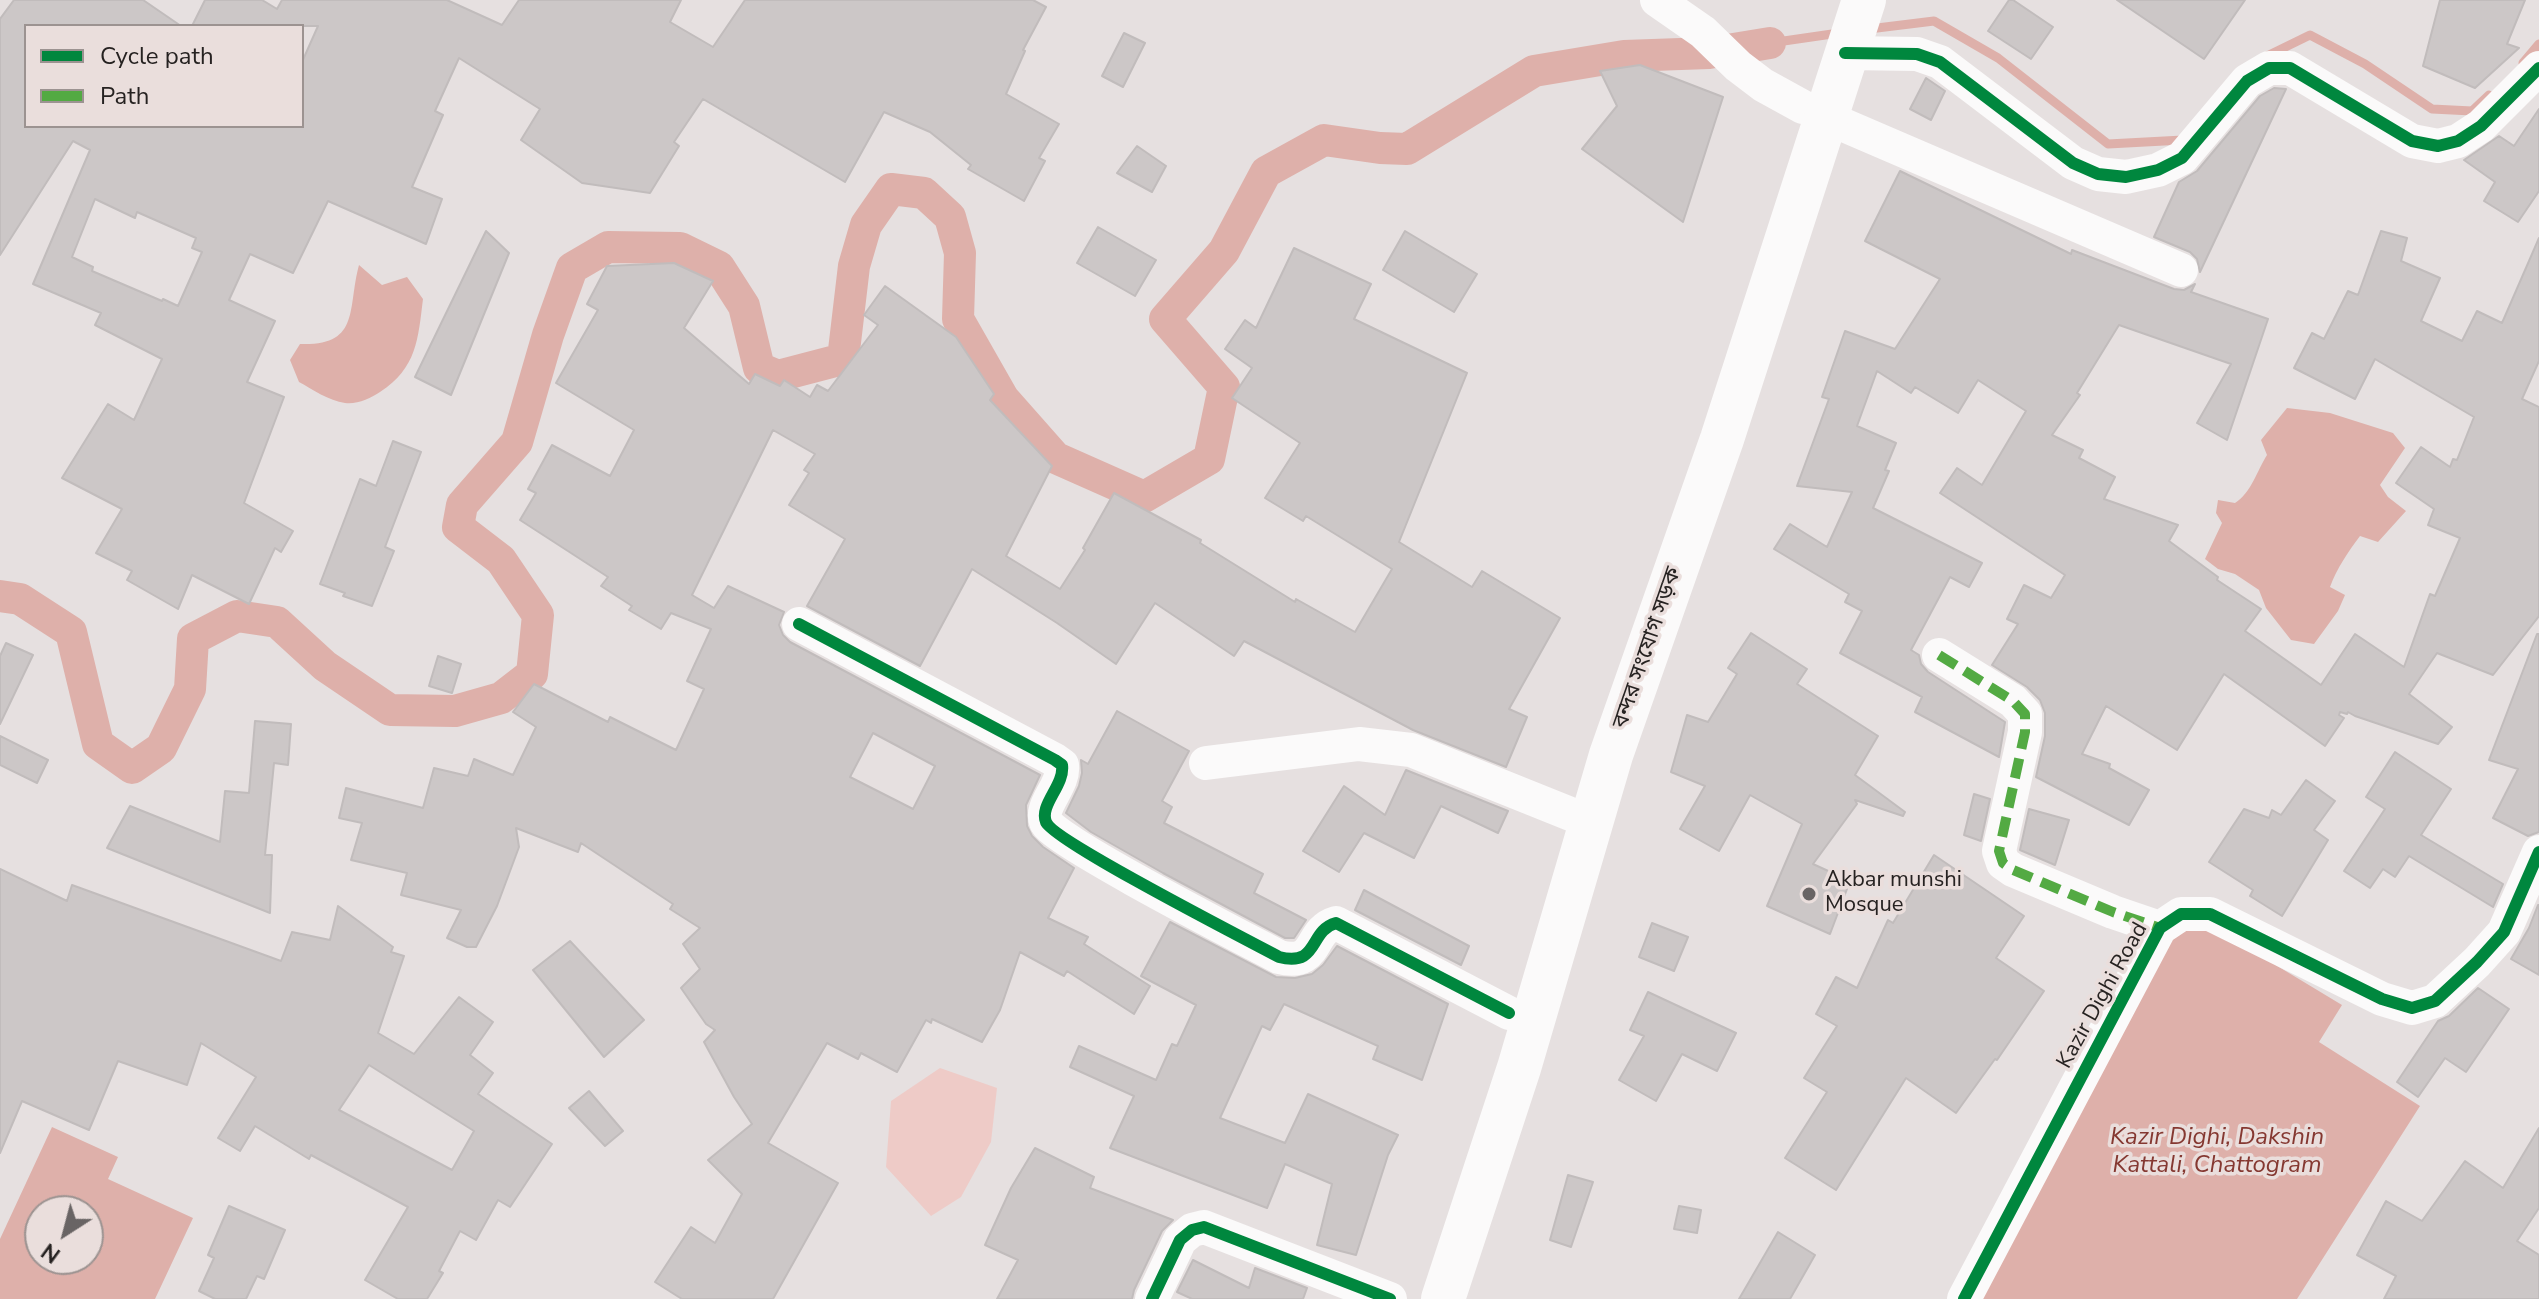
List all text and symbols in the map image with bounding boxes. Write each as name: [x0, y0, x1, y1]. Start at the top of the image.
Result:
legend: [24, 24, 304, 128]
text: Cycle path: [100, 40, 214, 72]
text: Path: [100, 80, 149, 112]
street label: বন্দর সংযোগ সড়ক: [1608, 564, 1688, 732]
place label: Akbar munshi Mosque: [1825, 868, 1962, 920]
marker: Akbar munshi Mosque: [1800, 885, 1818, 903]
street label: Kazir Dighi Road: [2052, 918, 2154, 1074]
water label: Kazir Dighi, Dakshin Kattali, Chattogram: [2110, 1124, 2324, 1180]
north arrow: [24, 1195, 104, 1275]
text: N: [36, 1236, 67, 1270]

